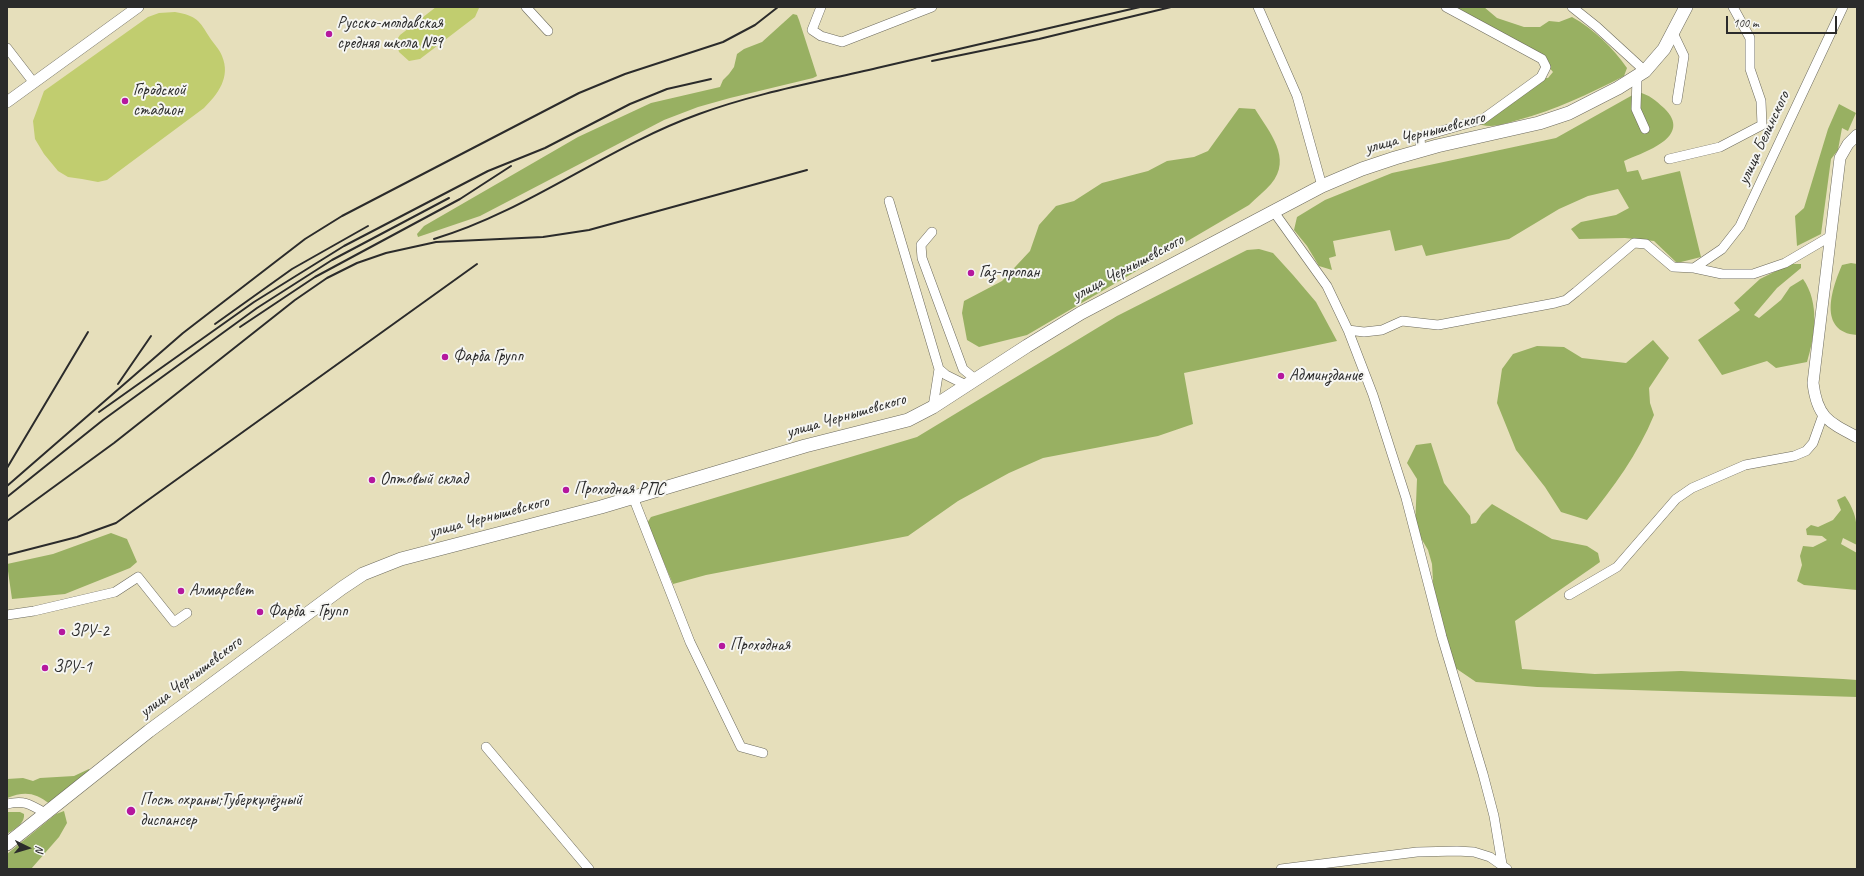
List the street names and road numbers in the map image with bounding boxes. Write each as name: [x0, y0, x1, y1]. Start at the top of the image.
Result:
street label: улица Белинского: [1734, 88, 1794, 188]
street label: улица Чернышевского: [1363, 107, 1487, 159]
street label: улица Чернышевского: [1069, 230, 1187, 306]
street label: улица Чернышевского: [784, 389, 908, 443]
street label: улица Чернышевского: [427, 491, 551, 543]
street label: улица Чернышевского: [136, 632, 246, 722]

